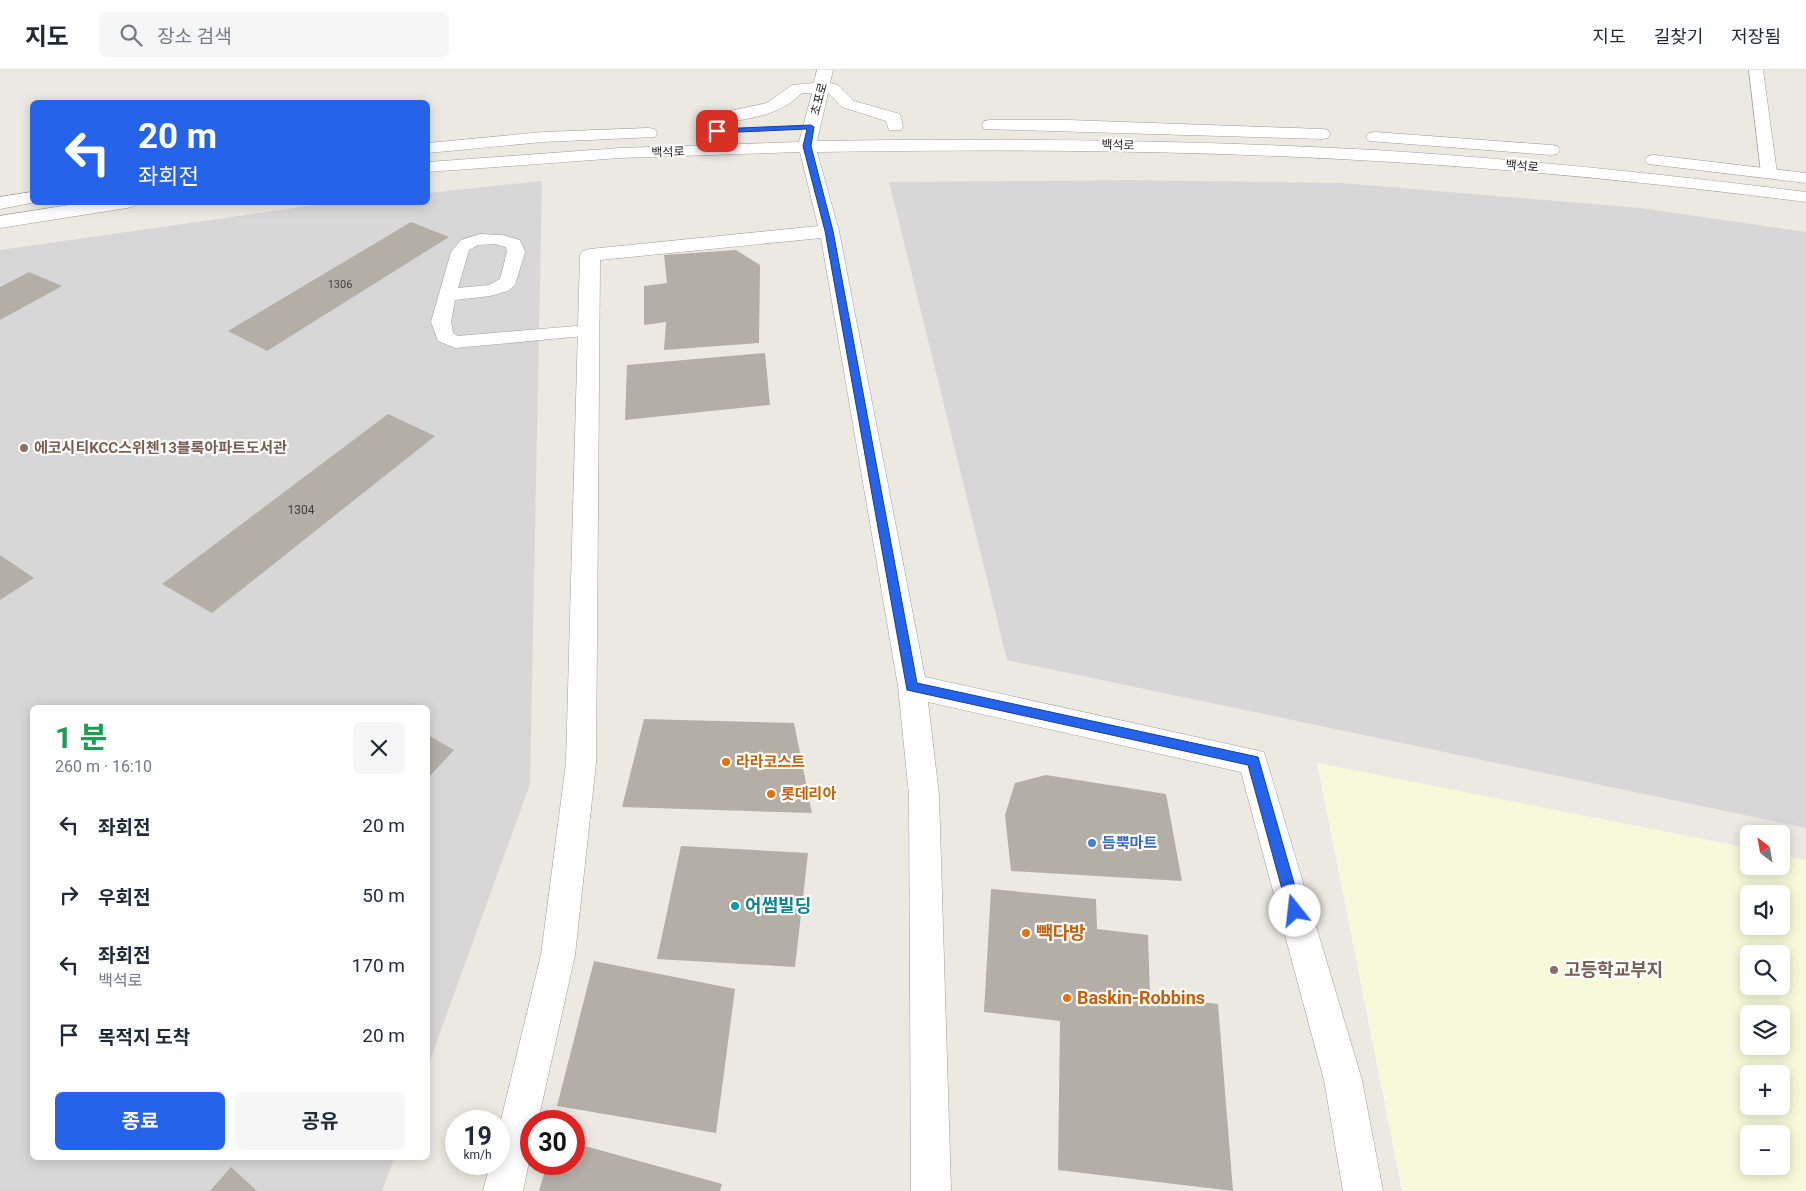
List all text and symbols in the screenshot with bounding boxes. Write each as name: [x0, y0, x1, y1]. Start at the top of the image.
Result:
search box: [99, 12, 449, 57]
icon: search: [117, 21, 145, 49]
text: 지도: [25, 23, 69, 51]
text: 장소 검색: [157, 25, 232, 48]
text: 지도: [1593, 26, 1626, 47]
text: 길찾기: [1654, 26, 1703, 47]
text: 저장됨: [1731, 26, 1781, 47]
street label: 초포로: [808, 81, 830, 117]
pin: [696, 110, 738, 152]
text: 20 m: [138, 116, 217, 157]
icon: arrive: [703, 117, 731, 145]
icon: left: [55, 120, 120, 185]
street label: 백석로: [1101, 137, 1135, 153]
street label: 백석로: [651, 144, 685, 160]
street label: 백석로: [1505, 158, 1539, 174]
text: 좌회전: [138, 164, 199, 189]
house number: 1306: [328, 278, 352, 291]
place label: 에코시티KCC스위첸13블록아파트도서관: [34, 439, 287, 457]
marker: 에코시티KCC스위첸13블록아파트도서관: [18, 442, 30, 454]
house number: 1304: [288, 503, 315, 517]
text: 1 분: [55, 720, 107, 755]
button: close: [353, 722, 405, 774]
place label: 라라코스트: [736, 753, 805, 771]
marker: 라라코스트: [720, 756, 732, 768]
text: 260 m · 16:10: [55, 757, 152, 776]
place label: 롯데리아: [781, 785, 836, 803]
marker: 롯데리아: [765, 788, 777, 800]
icon: left: [55, 811, 83, 839]
text: 20 m: [362, 814, 405, 837]
text: 좌회전: [98, 816, 150, 839]
north arrow: [1740, 825, 1790, 875]
map controls: [1740, 825, 1790, 1175]
place label: 듬뿍마트: [1102, 834, 1157, 852]
marker: 듬뿍마트: [1086, 837, 1098, 849]
icon: right: [55, 881, 83, 909]
text: 50 m: [362, 884, 405, 907]
position arrow: [1268, 884, 1320, 936]
button: sound: [1740, 885, 1790, 935]
text: 우회전: [98, 886, 150, 909]
place label: 어썸빌딩: [745, 895, 811, 916]
marker: 어썸빌딩: [729, 900, 741, 912]
place label: 빽다방: [1036, 922, 1086, 943]
marker: 빽다방: [1020, 927, 1032, 939]
text: 좌회전: [98, 944, 150, 967]
button: search: [1740, 945, 1790, 995]
icon: left: [55, 951, 83, 979]
text: 170 m: [352, 954, 405, 977]
place label: 고등학교부지: [1564, 959, 1663, 980]
marker: 고등학교부지: [1548, 964, 1560, 976]
text: 백석로: [98, 971, 142, 990]
place label: Baskin-Robbins: [1077, 987, 1205, 1008]
marker: Baskin-Robbins: [1061, 992, 1073, 1004]
button: layers: [1740, 1005, 1790, 1055]
icon: arrive: [55, 1021, 83, 1049]
text: 20 m: [362, 1024, 405, 1047]
text: 목적지 도착: [98, 1026, 190, 1049]
button: +: [1740, 1065, 1790, 1115]
button: 종료: [55, 1092, 225, 1150]
button: 공유: [235, 1092, 405, 1150]
speed limit sign: 30: [520, 1110, 585, 1175]
text: 19: [463, 1122, 492, 1151]
button: −: [1740, 1125, 1790, 1175]
text: km/h: [463, 1148, 492, 1162]

